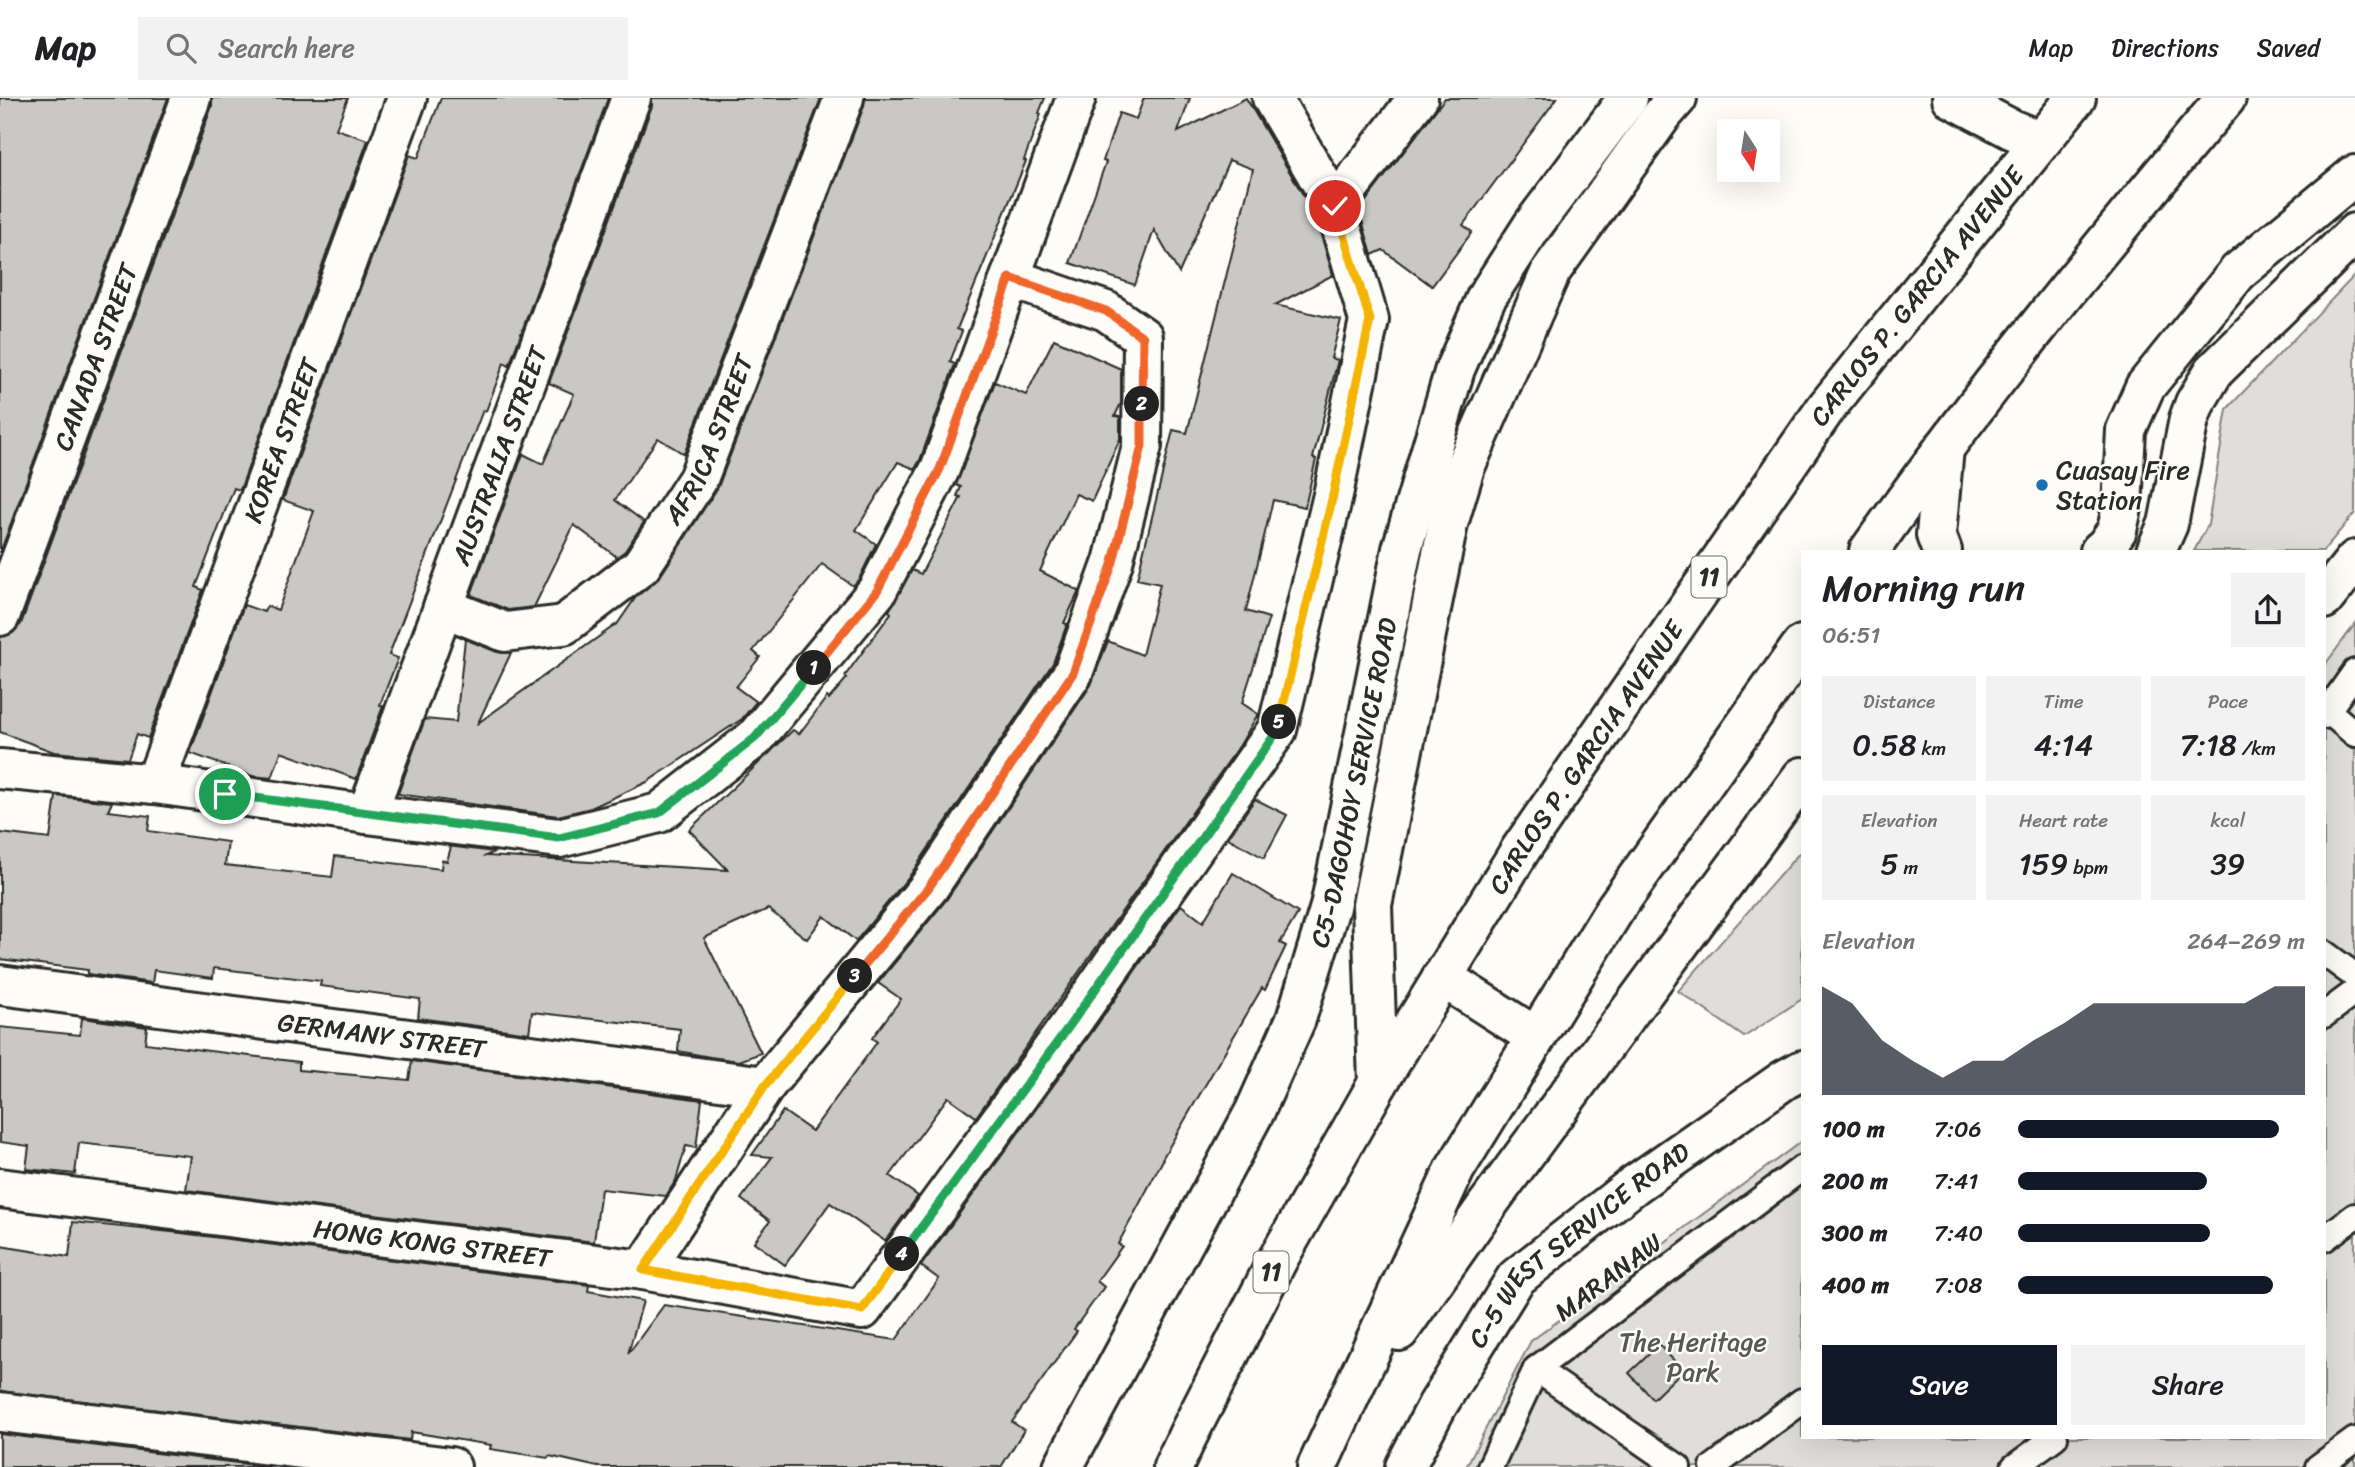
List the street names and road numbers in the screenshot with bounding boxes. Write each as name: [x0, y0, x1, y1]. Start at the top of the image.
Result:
street label: CARLOS P. GARCIA AVENUE: [1797, 154, 2037, 436]
street label: CANADA STREET: [40, 255, 152, 457]
street label: AUSTRALIA STREET: [437, 338, 561, 573]
street label: AFRICA STREET: [650, 346, 767, 535]
street label: KOREA STREET: [230, 350, 333, 529]
road number: 11: [1692, 556, 1726, 598]
street label: CARLOS P. GARCIA AVENUE: [1476, 609, 1697, 903]
street label: C5-DAGOHOY SERVICE ROAD: [1296, 613, 1411, 953]
street label: GERMANY STREET: [275, 999, 491, 1072]
street label: C-5 WEST SERVICE ROAD: [1455, 1129, 1700, 1357]
street label: HONG KONG STREET: [311, 1205, 556, 1281]
street label: MARANAW: [1544, 1220, 1673, 1333]
road number: 11: [1254, 1252, 1288, 1292]

